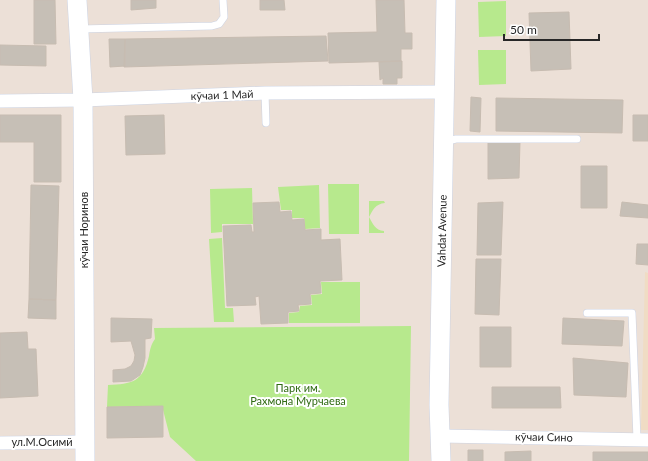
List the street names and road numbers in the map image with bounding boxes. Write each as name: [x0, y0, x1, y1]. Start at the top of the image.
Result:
street label: кӯчаи 1 Май: [190, 87, 254, 102]
street label: кӯчаи Норинов: [77, 192, 90, 268]
street label: Vahdat Avenue: [434, 194, 449, 267]
street label: кӯчаи Сино: [515, 429, 573, 444]
street label: ул.М.Осимй: [11, 435, 73, 448]

